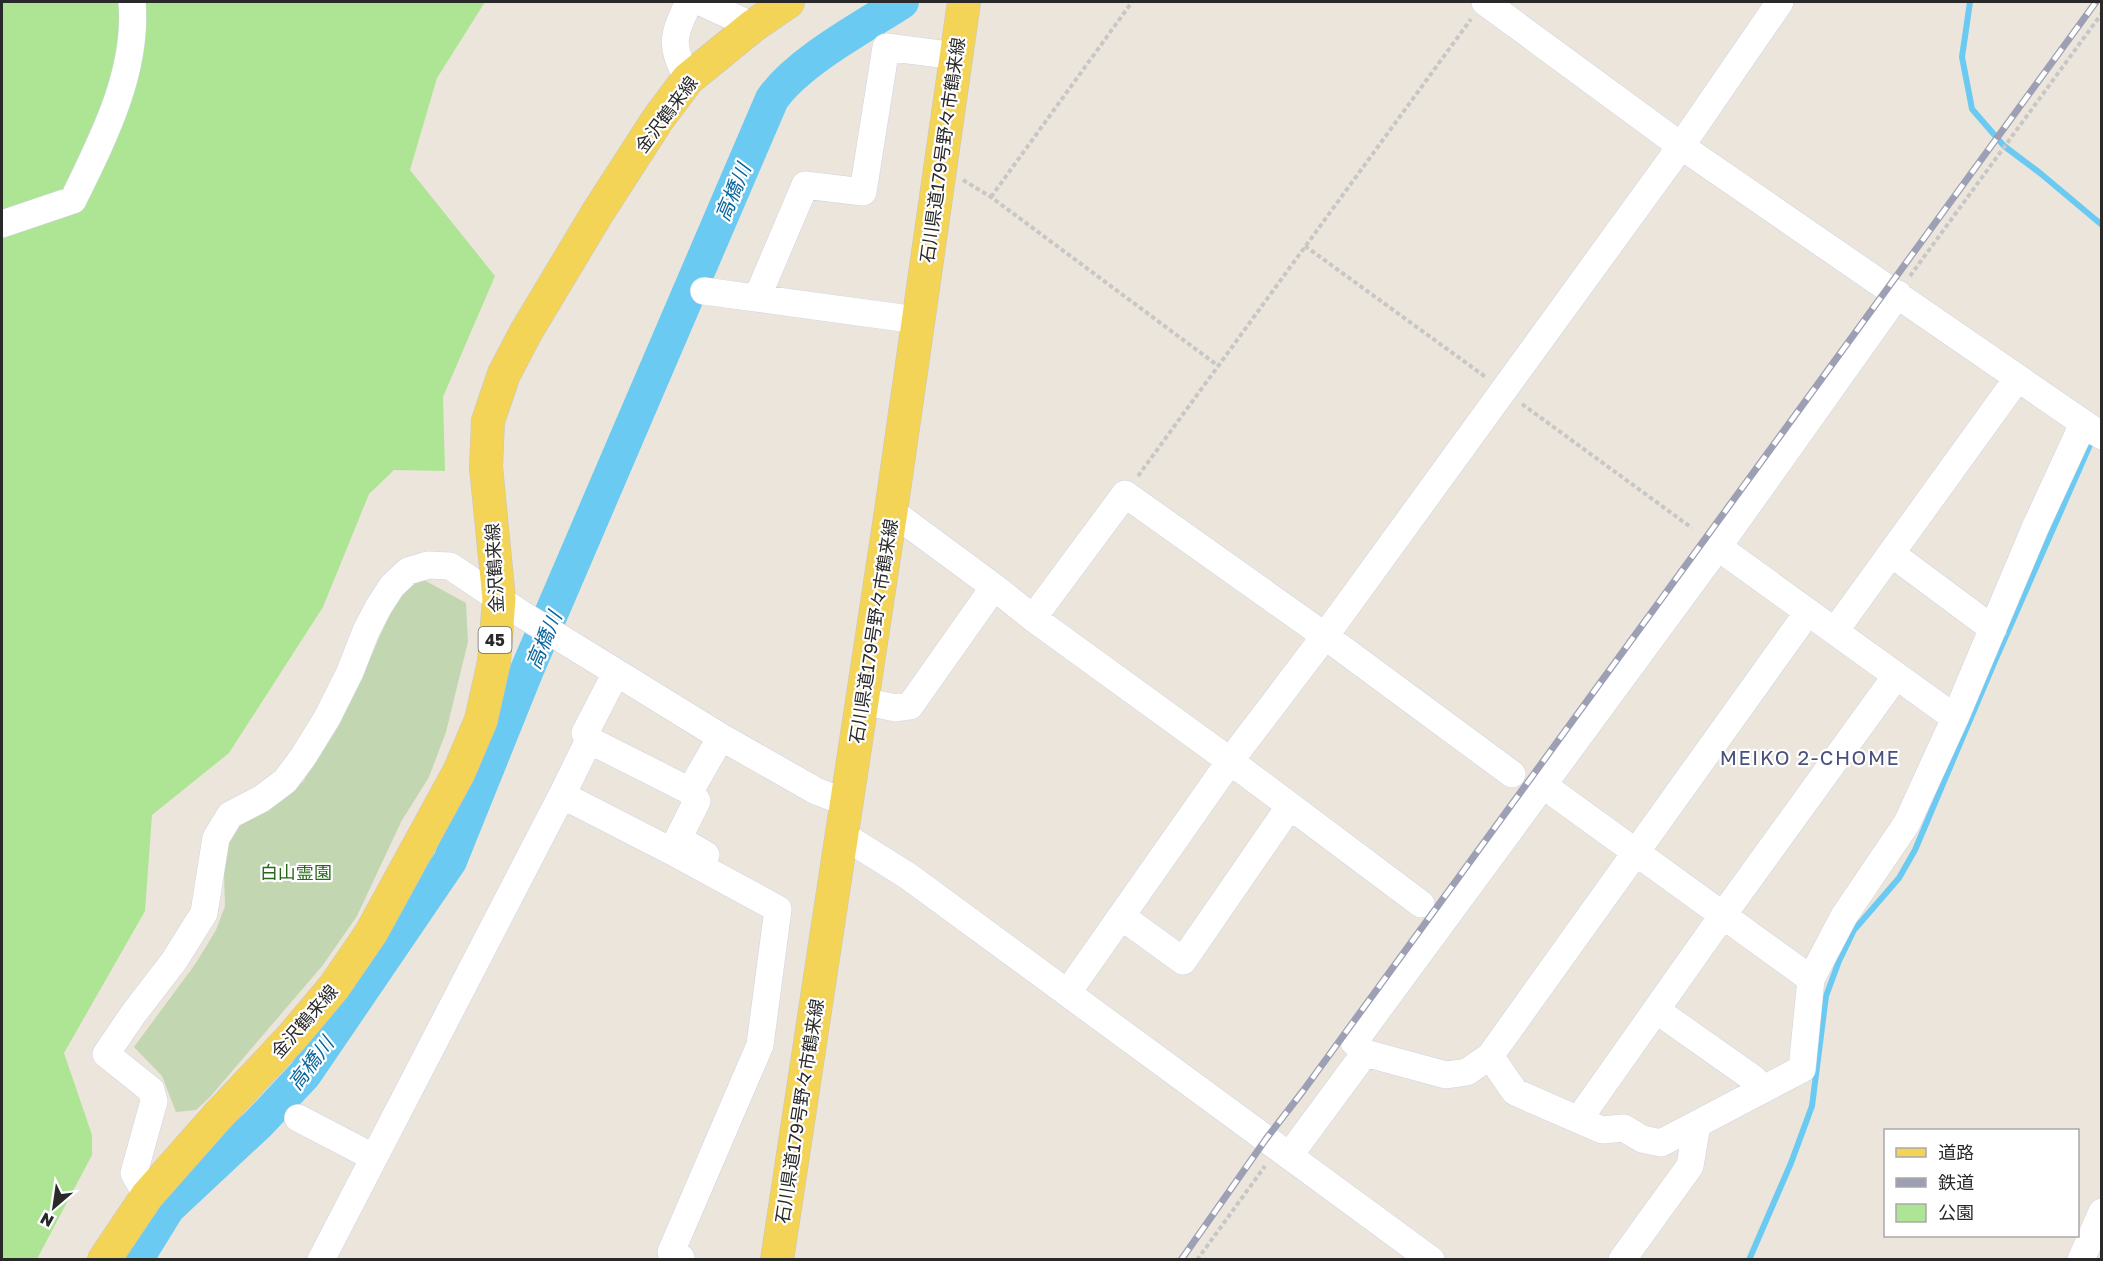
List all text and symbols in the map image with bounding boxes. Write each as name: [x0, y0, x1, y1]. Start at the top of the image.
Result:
street label: 石川県道179号野々市鶴来線: [915, 36, 969, 264]
street label: 金沢鶴来線: [630, 71, 702, 157]
water label: 高橋川: [709, 158, 756, 224]
street label: 石川県道179号野々市鶴来線: [844, 517, 902, 745]
street label: 金沢鶴来線: [481, 522, 507, 614]
water label: 高橋川: [520, 606, 567, 672]
road number: 45: [478, 627, 512, 653]
district label: MEIKO 2-CHOME: [1720, 745, 1900, 769]
park label: 白山霊園: [260, 861, 332, 883]
street label: 金沢鶴来線: [266, 980, 342, 1062]
street label: 石川県道179号野々市鶴来線: [770, 997, 828, 1225]
water label: 高橋川: [282, 1030, 339, 1094]
legend: [1884, 1129, 2079, 1237]
text: 道路: [1938, 1141, 1974, 1163]
text: 鉄道: [1938, 1171, 1974, 1193]
north arrow: [24, 1177, 84, 1237]
text: 公園: [1938, 1201, 1974, 1223]
text: N: [37, 1208, 57, 1232]

